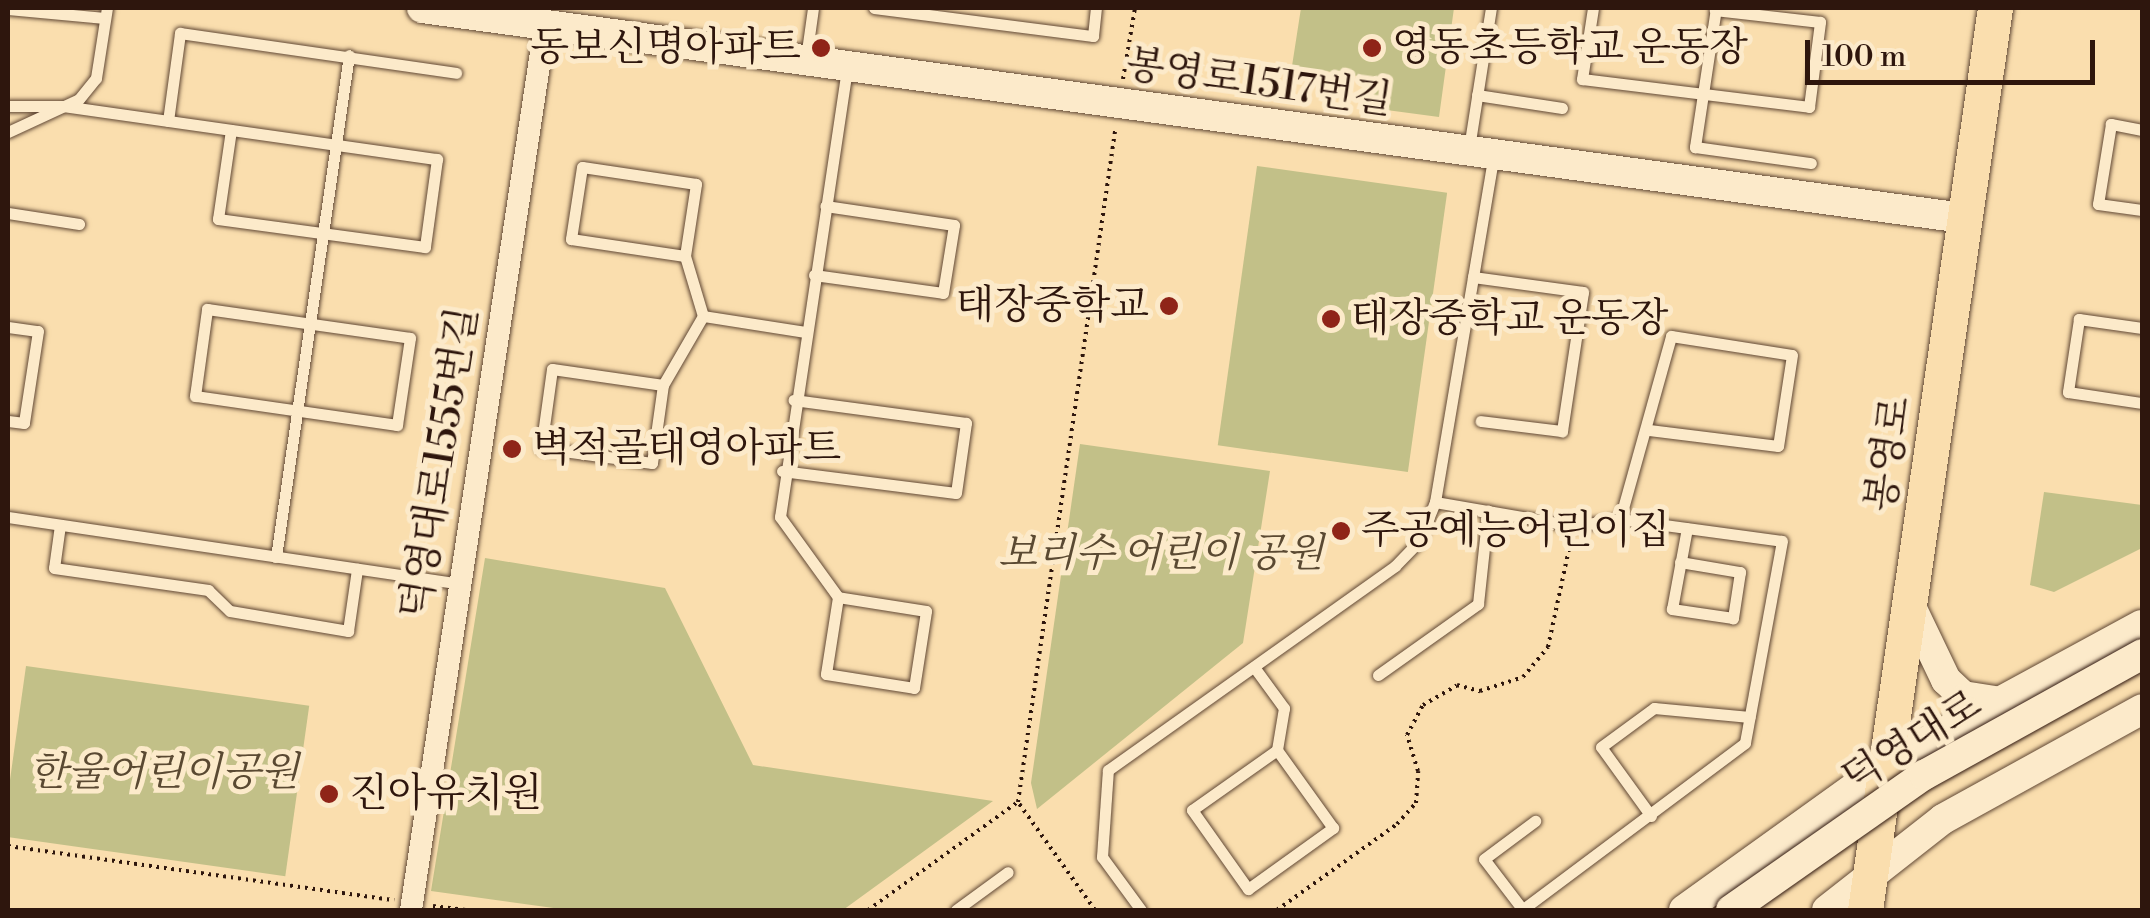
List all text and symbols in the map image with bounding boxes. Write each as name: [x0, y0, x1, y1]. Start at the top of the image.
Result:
scale bar: [1810, 20, 2100, 82]
place label: 동보신명아파트: [531, 24, 801, 72]
place label: 영동초등학교 운동장: [1392, 24, 1748, 72]
marker: 동보신명아파트: [810, 37, 832, 59]
marker: 영동초등학교 운동장: [1361, 37, 1383, 59]
text: 100 m: [1822, 38, 1906, 76]
street label: 봉영로1517번길: [1123, 41, 1395, 125]
place label: 태장중학교: [956, 282, 1149, 330]
marker: 태장중학교: [1158, 295, 1180, 317]
place label: 태장중학교 운동장: [1351, 295, 1668, 343]
street label: 덕영대로1555번길: [392, 304, 488, 622]
marker: 태장중학교 운동장: [1320, 308, 1342, 330]
street label: 봉영로: [1857, 393, 1921, 515]
place label: 벽적골태영아파트: [532, 425, 841, 473]
marker: 벽적골태영아파트: [501, 438, 523, 460]
place label: 주공예능어린이집: [1361, 507, 1670, 555]
marker: 주공예능어린이집: [1330, 520, 1352, 542]
park label: 보리수 어린이 공원: [998, 530, 1324, 578]
street label: 덕영대로: [1834, 681, 1990, 803]
park label: 한울어린이공원: [29, 749, 299, 797]
place label: 진아유치원: [349, 770, 542, 818]
marker: 진아유치원: [318, 783, 340, 805]

